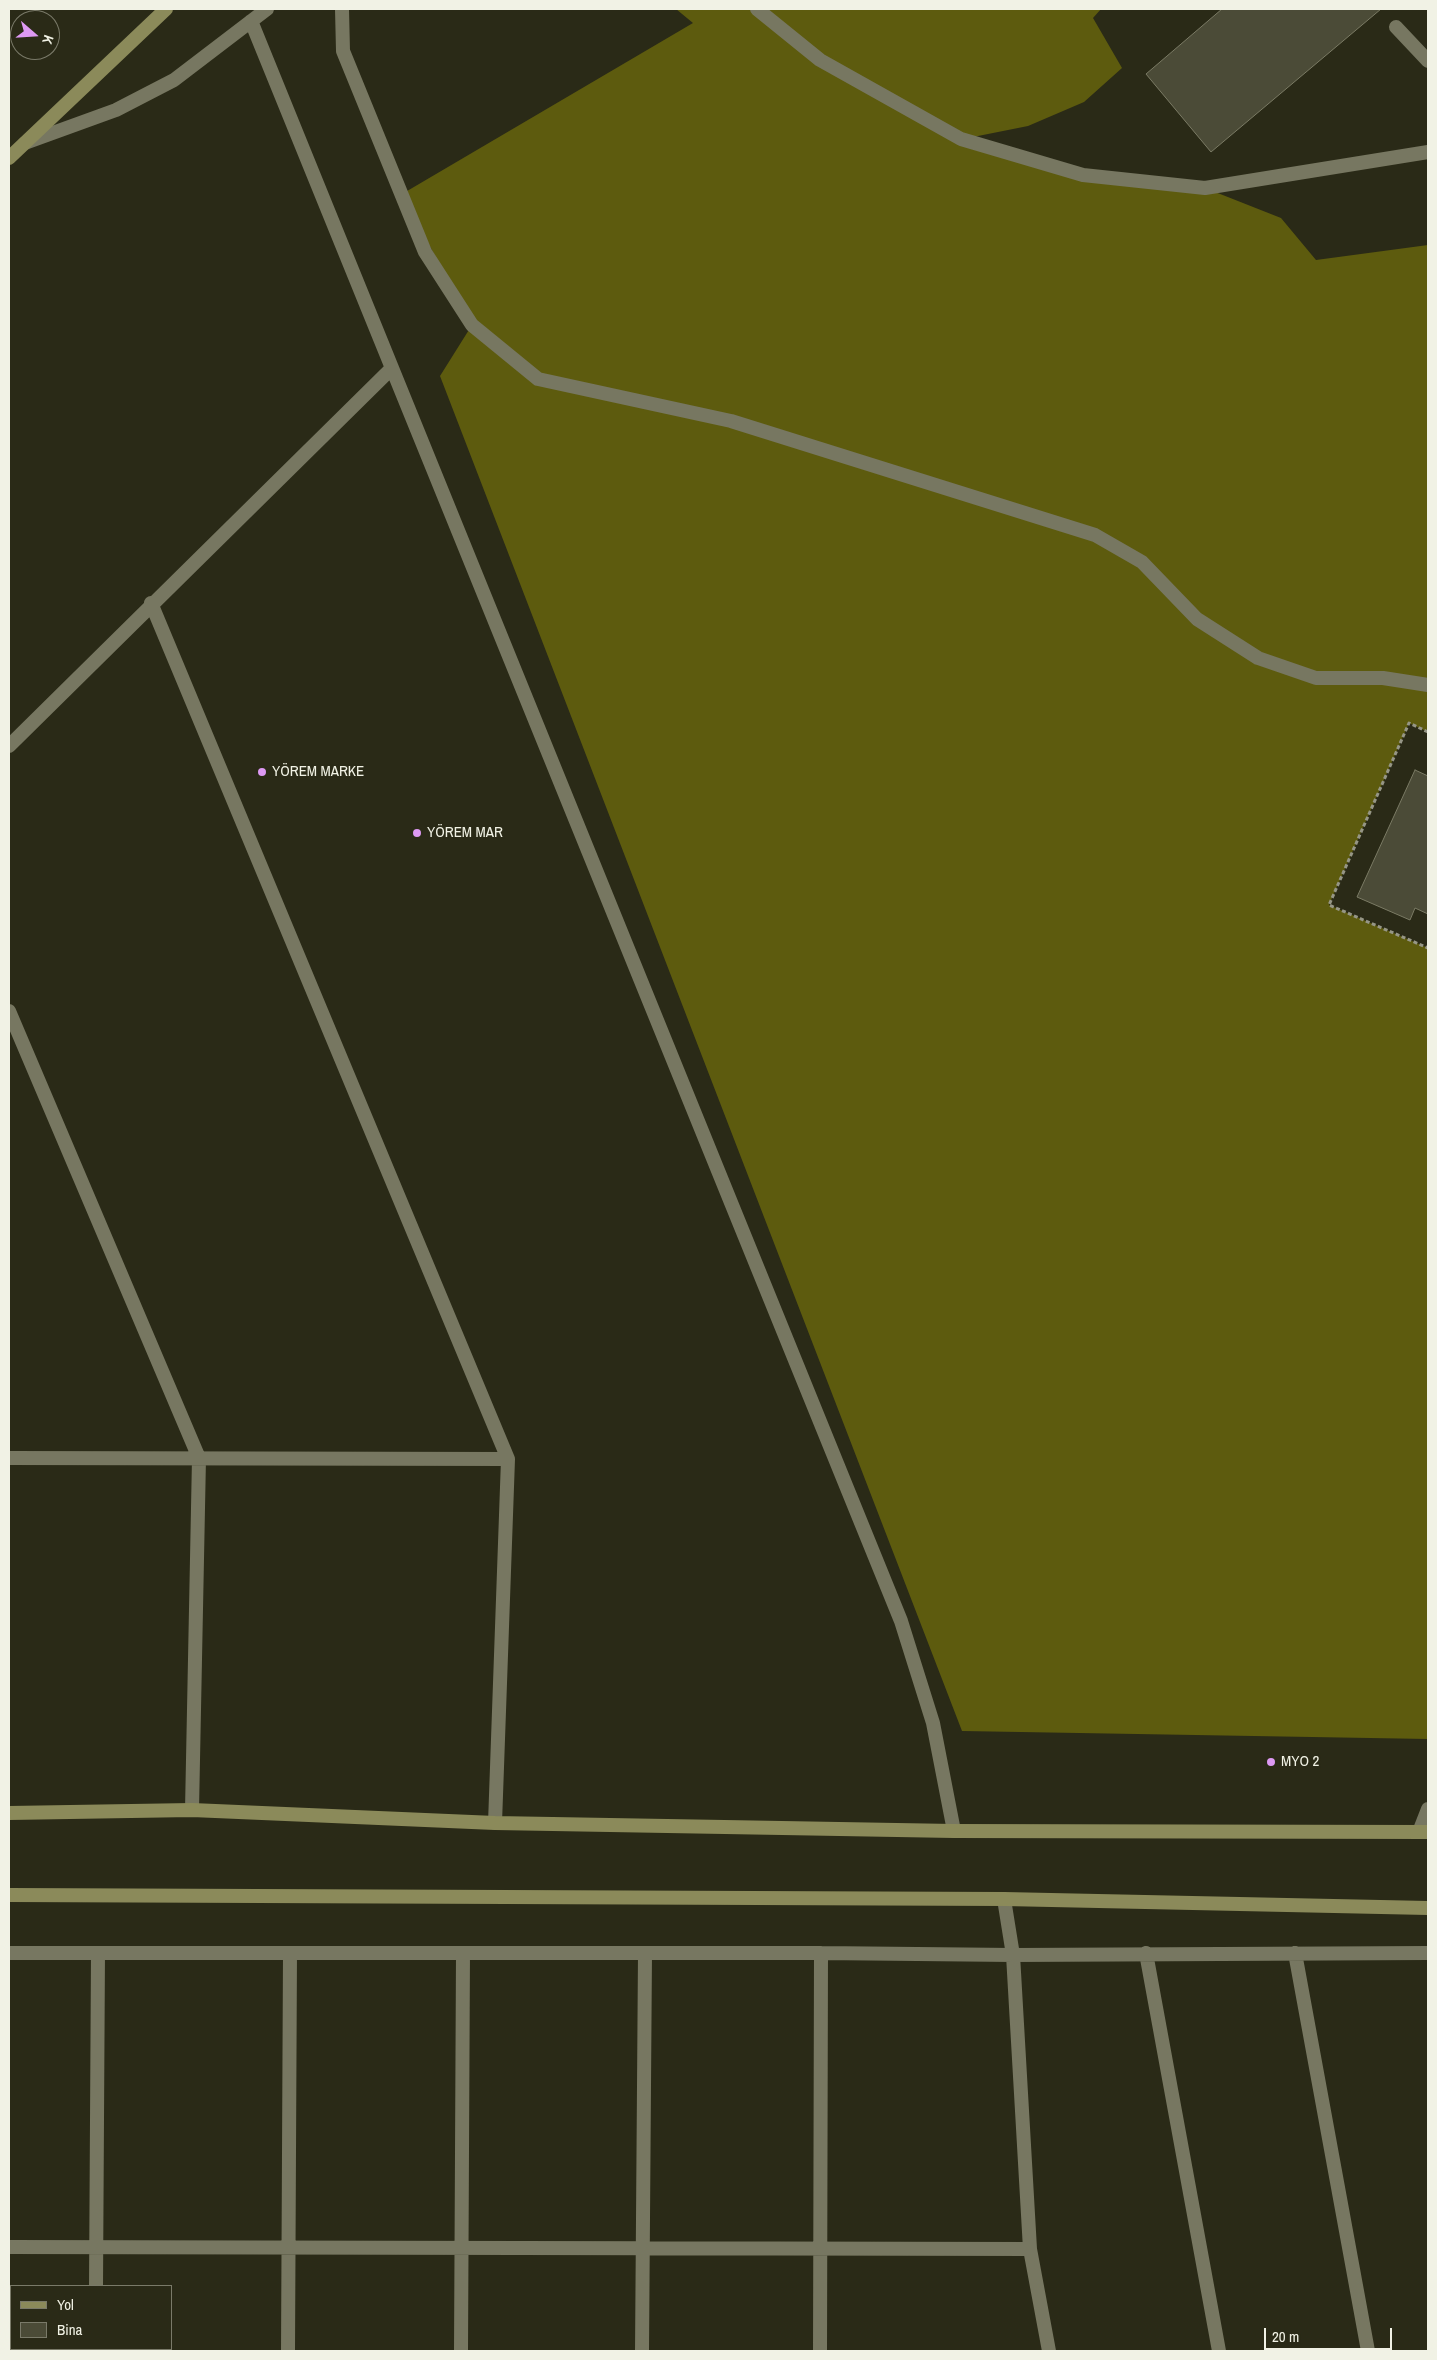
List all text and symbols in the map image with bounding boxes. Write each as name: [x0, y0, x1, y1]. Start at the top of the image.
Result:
north arrow: [10, 10, 60, 60]
text: K: [38, 33, 58, 46]
place label: YÖREM MARKE: [272, 763, 364, 781]
marker: YÖREM MARKE: [256, 766, 268, 778]
place label: YÖREM MAR: [427, 824, 503, 842]
marker: YÖREM MAR: [411, 827, 423, 839]
place label: MYO 2: [1281, 1753, 1319, 1771]
marker: MYO 2: [1265, 1756, 1277, 1768]
legend: [10, 2285, 172, 2350]
text: Yol: [57, 2294, 74, 2315]
scale bar: [1267, 2318, 1394, 2350]
text: Bina: [57, 2319, 82, 2340]
text: 20 m: [1272, 2326, 1299, 2347]

